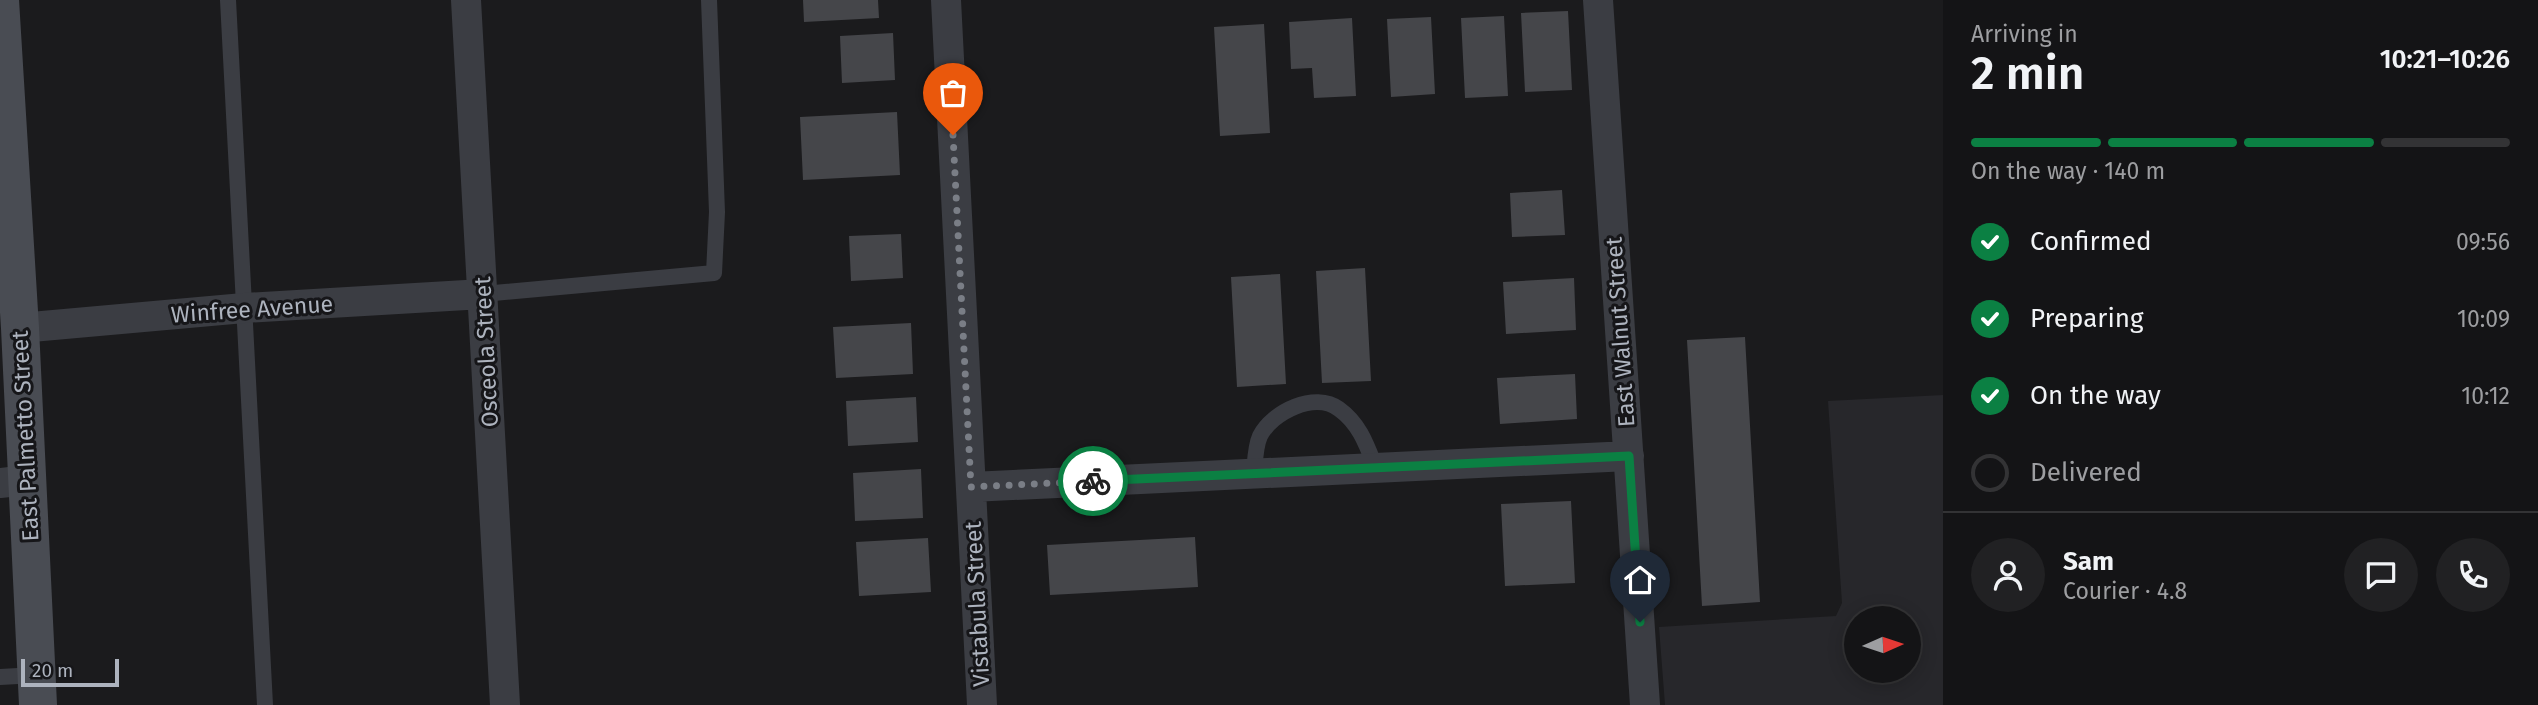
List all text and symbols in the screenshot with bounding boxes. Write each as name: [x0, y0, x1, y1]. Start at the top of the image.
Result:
text: Arriving in: [1971, 20, 2078, 48]
text: 10:21–10:26: [2380, 44, 2510, 75]
text: 2 min: [1971, 46, 2084, 101]
pin: [923, 63, 983, 135]
icon: bag: [934, 74, 972, 112]
text: On the way · 140 m: [1971, 157, 2165, 185]
icon: check: [1971, 223, 2009, 261]
text: Confirmed: [2030, 226, 2151, 257]
text: 09:56: [2456, 228, 2510, 256]
street label: East Walnut Street: [1599, 235, 1641, 428]
street label: Osceola Street: [468, 275, 504, 428]
street label: Winfree Avenue: [170, 289, 334, 329]
icon: check: [1971, 300, 2009, 338]
text: Preparing: [2030, 303, 2143, 334]
text: 10:09: [2457, 305, 2510, 333]
street label: East Palmetto Street: [5, 329, 45, 542]
icon: check: [1971, 377, 2009, 415]
text: On the way: [2030, 380, 2161, 411]
text: 10:12: [2461, 382, 2510, 410]
courier: [1058, 446, 1128, 516]
text: Delivered: [2030, 457, 2142, 488]
icon: bike: [1074, 462, 1112, 500]
street label: Vistabula Street: [959, 520, 995, 687]
button: person: [1971, 538, 2045, 612]
button: chat: [2344, 538, 2418, 612]
button: phone: [2436, 538, 2510, 612]
text: Sam: [2063, 546, 2114, 577]
pin: [1610, 550, 1670, 622]
icon: home: [1621, 561, 1659, 599]
text: Courier · 4.8: [2063, 577, 2187, 605]
north arrow: [1844, 606, 1922, 682]
map controls: [1844, 606, 1921, 683]
scale bar: [21, 656, 119, 688]
text: 20 m: [32, 659, 73, 682]

